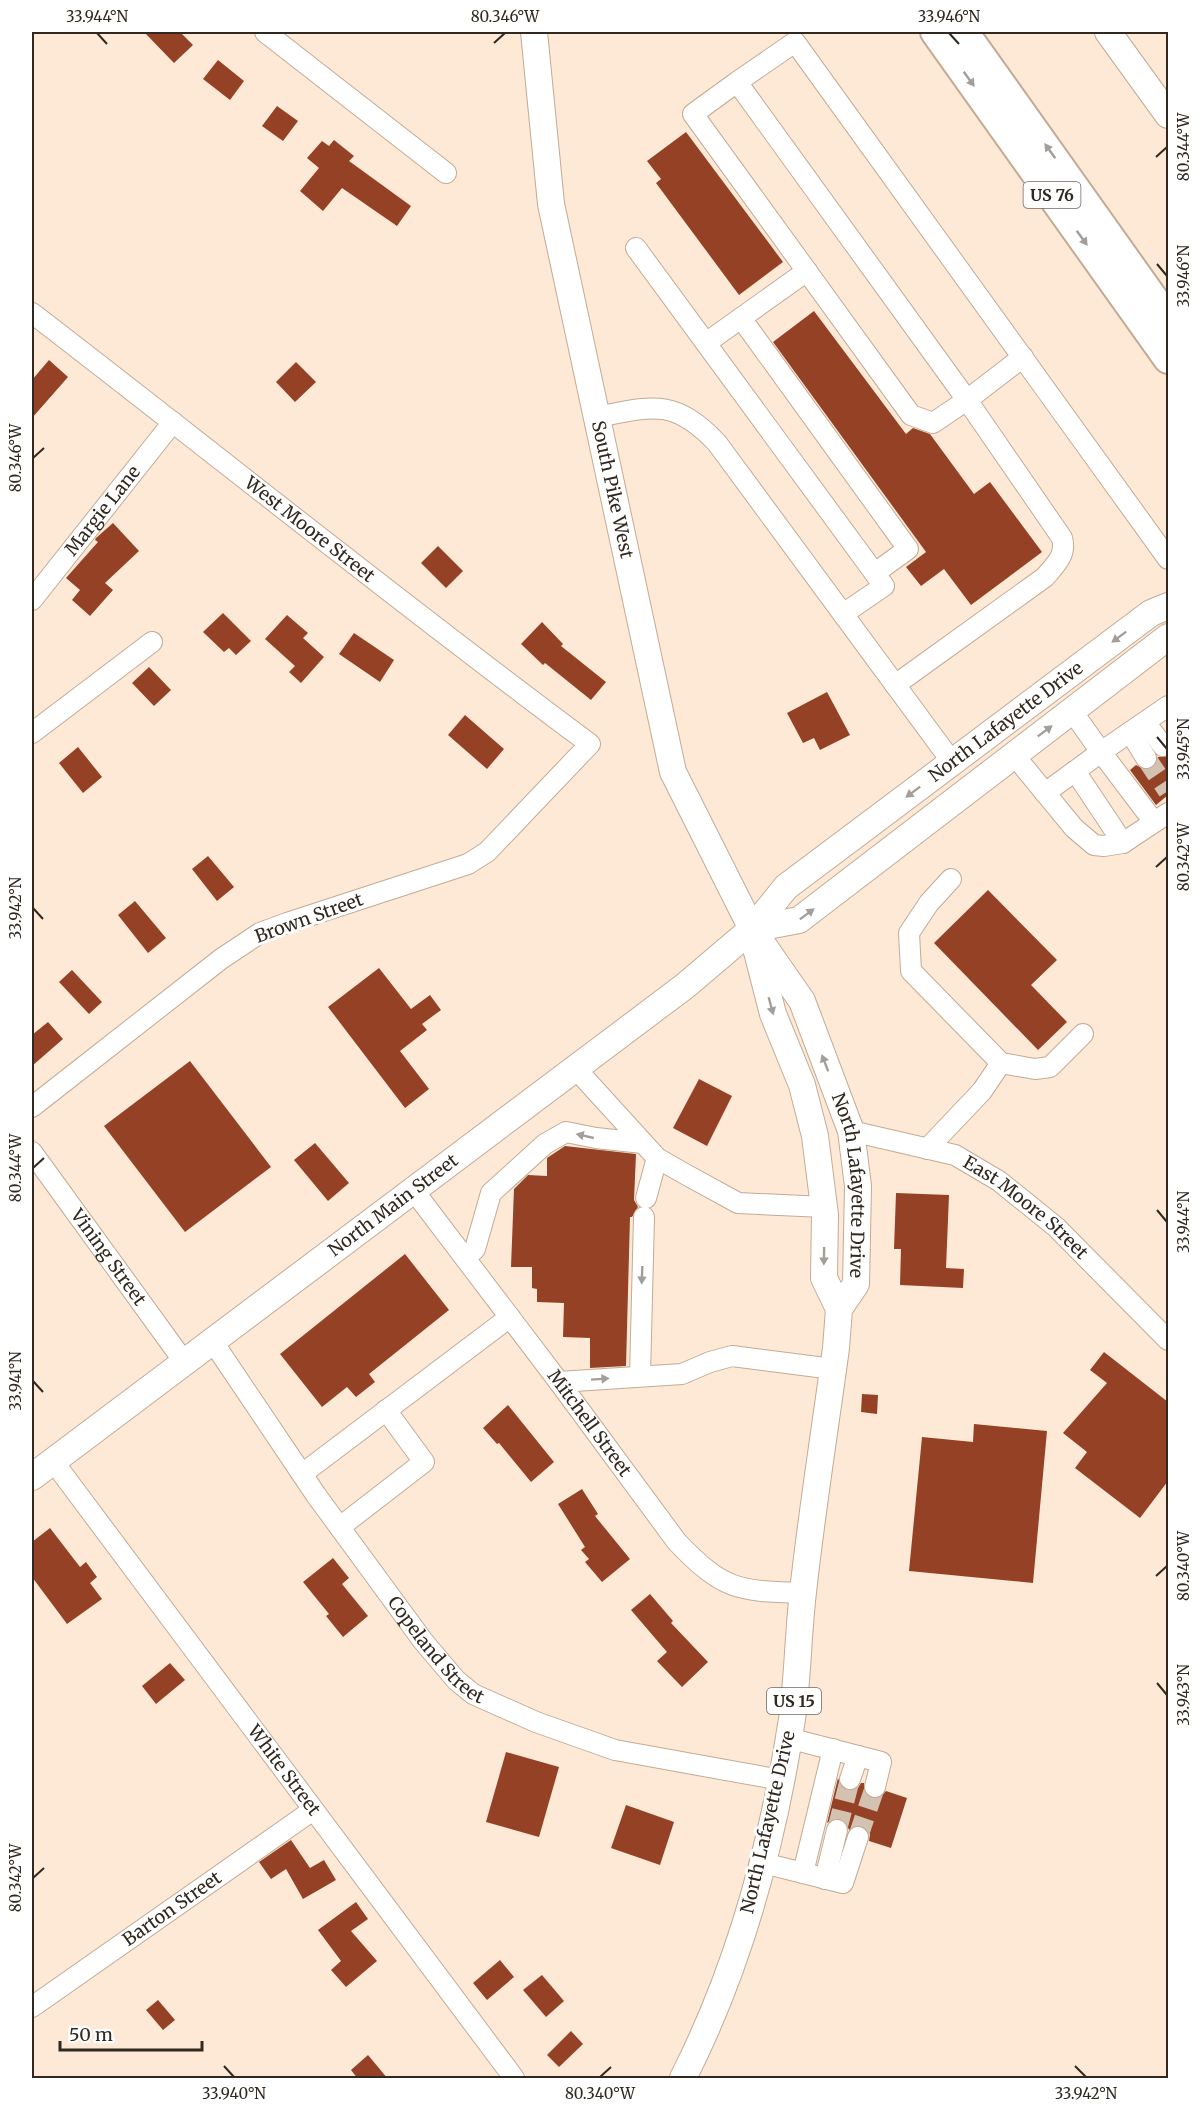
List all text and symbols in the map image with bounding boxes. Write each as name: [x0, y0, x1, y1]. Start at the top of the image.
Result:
text: 33.944°N: [66, 7, 128, 26]
text: 80.346°W: [471, 7, 540, 26]
text: 33.946°N: [918, 7, 981, 26]
one-way arrow: [963, 71, 975, 87]
text: 80.344°W: [1174, 112, 1193, 181]
one-way arrow: [1044, 144, 1056, 160]
road number: US 76: [1024, 182, 1080, 208]
one-way arrow: [1076, 229, 1088, 245]
text: 33.946°N: [1174, 244, 1193, 307]
street label: South Pike West: [587, 419, 639, 560]
text: 80.346°W: [6, 423, 25, 492]
street label: Margie Lane: [60, 461, 145, 560]
street label: West Moore Street: [239, 470, 380, 587]
one-way arrow: [1112, 630, 1127, 642]
street label: North Lafayette Drive: [924, 656, 1087, 787]
text: 33.945°N: [1174, 718, 1193, 780]
one-way arrow: [1038, 726, 1053, 738]
one-way arrow: [906, 785, 921, 797]
text: 80.342°W: [1174, 822, 1193, 891]
text: 33.942°N: [6, 876, 25, 939]
street label: Brown Street: [252, 887, 366, 948]
one-way arrow: [799, 907, 815, 920]
one-way arrow: [767, 997, 776, 1015]
one-way arrow: [820, 1054, 830, 1072]
street label: North Lafayette Drive: [827, 1090, 870, 1278]
one-way arrow: [576, 1131, 595, 1140]
text: 80.344°W: [6, 1133, 25, 1202]
street label: North Main Street: [323, 1149, 462, 1261]
street label: East Moore Street: [959, 1150, 1093, 1264]
text: 33.944°N: [1174, 1191, 1193, 1253]
street label: Vining Street: [65, 1203, 151, 1310]
one-way arrow: [820, 1246, 829, 1265]
one-way arrow: [637, 1266, 646, 1285]
text: 33.941°N: [6, 1351, 25, 1411]
street label: Mitchell Street: [543, 1365, 637, 1481]
one-way arrow: [590, 1375, 609, 1384]
text: 80.340°W: [1174, 1530, 1193, 1601]
street label: Copeland Street: [383, 1591, 488, 1708]
text: 33.943°N: [1174, 1664, 1193, 1726]
road number: US 15: [767, 1688, 821, 1714]
street label: White Street: [242, 1719, 326, 1820]
street label: North Lafayette Drive: [735, 1728, 800, 1916]
text: 80.342°W: [6, 1843, 25, 1912]
street label: Barton Street: [118, 1866, 226, 1951]
scale bar: [60, 2014, 202, 2052]
text: 50 m: [69, 2023, 113, 2046]
text: 33.940°N: [202, 2084, 266, 2103]
text: 80.340°W: [565, 2084, 636, 2103]
text: 33.942°N: [1055, 2084, 1118, 2103]

